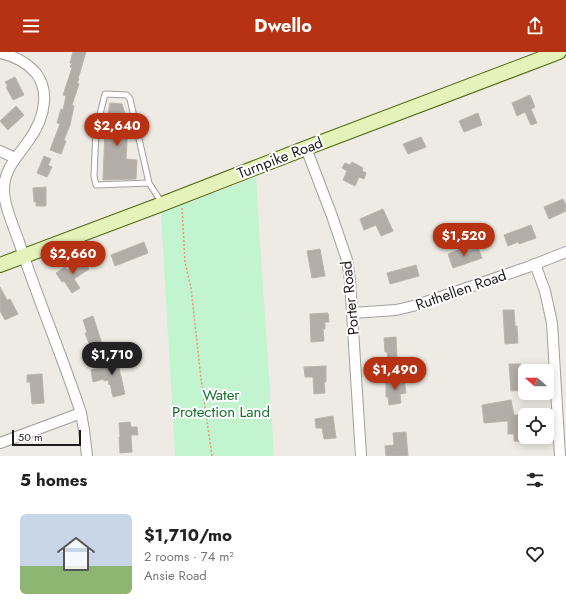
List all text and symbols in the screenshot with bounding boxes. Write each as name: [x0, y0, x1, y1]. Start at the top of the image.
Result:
text: Dwello: [254, 13, 312, 39]
icon: menu: [20, 15, 42, 37]
icon: share: [524, 15, 546, 37]
pin: $2,640: [84, 113, 150, 147]
text: $2,640: [93, 116, 141, 135]
street label: Turnpike Road: [234, 132, 326, 184]
pin: $1,520: [431, 223, 497, 257]
text: $1,520: [442, 226, 486, 245]
pin: $2,660: [40, 241, 106, 275]
text: $2,660: [50, 244, 96, 263]
street label: Porter Road: [335, 260, 365, 336]
street label: Ruthellen Road: [413, 264, 509, 316]
pin: $1,710: [79, 342, 145, 376]
text: $1,710: [91, 345, 133, 364]
pin: $1,490: [362, 357, 428, 391]
text: $1,490: [372, 360, 418, 379]
north arrow: [518, 364, 554, 400]
map controls: [518, 364, 554, 444]
park label: Water Protection Land: [172, 384, 270, 423]
button: locate: [518, 408, 554, 444]
scale bar: [12, 428, 81, 447]
text: 50 m: [18, 429, 43, 445]
text: 5 homes: [20, 468, 87, 492]
icon: filters: [524, 469, 546, 491]
text: $1,710/mo: [144, 523, 232, 547]
icon: home: [52, 530, 100, 578]
icon: heart: [524, 543, 546, 565]
text: 2 rooms · 74 m²: [144, 547, 234, 566]
text: Ansie Road: [144, 566, 207, 585]

